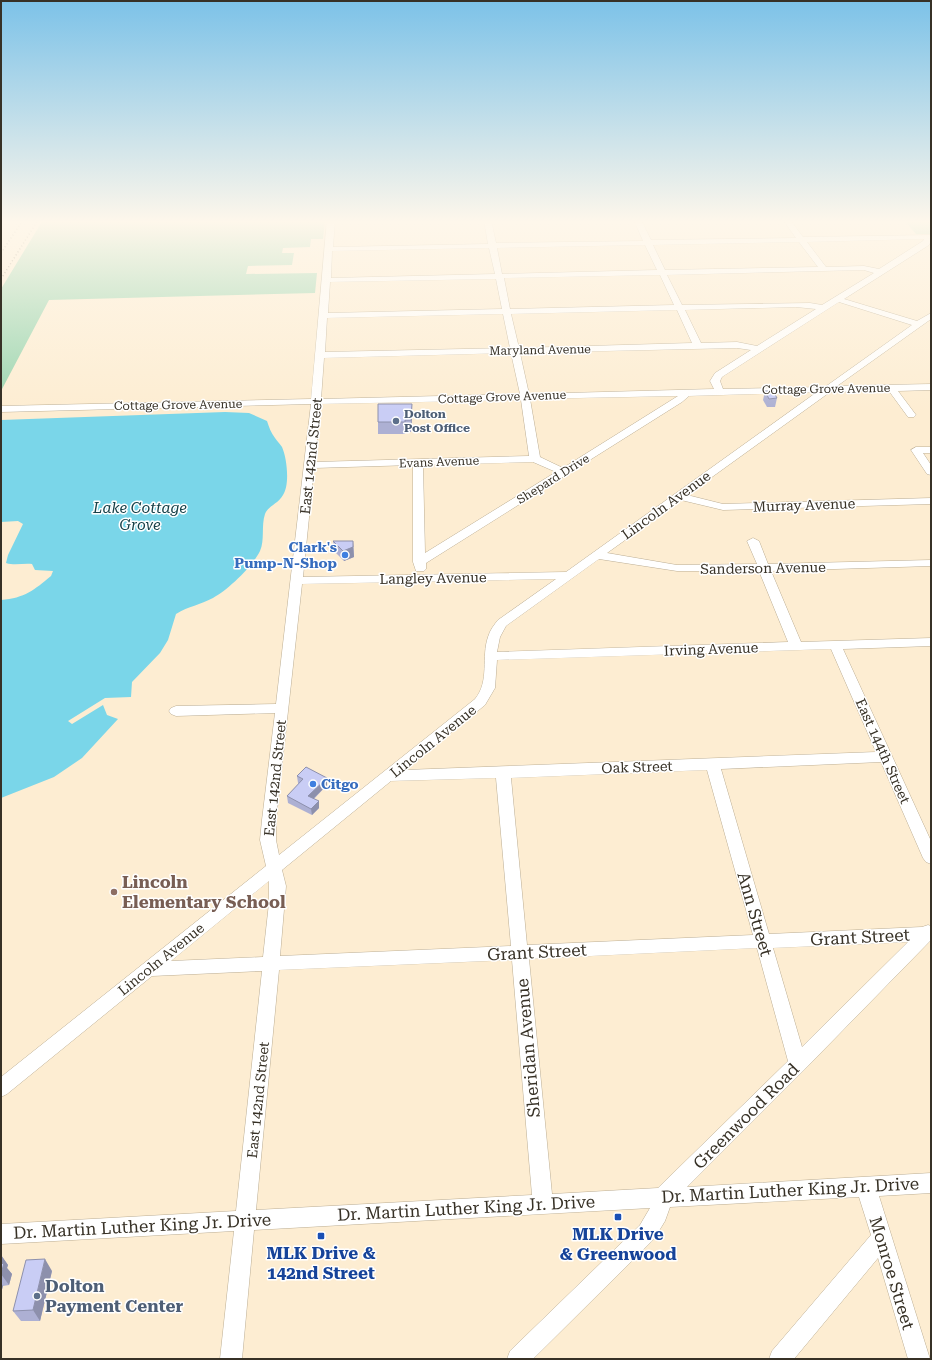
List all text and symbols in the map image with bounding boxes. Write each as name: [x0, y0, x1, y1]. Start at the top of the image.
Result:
street label: Maryland Avenue: [489, 342, 591, 358]
street label: Cottage Grove Avenue: [762, 381, 891, 397]
street label: Cottage Grove Avenue: [438, 388, 567, 406]
street label: Cottage Grove Avenue: [114, 397, 243, 413]
street label: East 142nd Street: [297, 397, 325, 515]
place label: Dolton Post Office: [404, 407, 470, 435]
marker: Dolton Post Office: [391, 416, 401, 426]
street label: Shepard Drive: [514, 451, 592, 507]
street label: Evans Avenue: [399, 454, 480, 470]
street label: Lincoln Avenue: [619, 467, 714, 543]
street label: Murray Avenue: [752, 495, 856, 515]
water label: Lake Cottage Grove: [92, 499, 187, 534]
place label: Clark's Pump-N-Shop: [234, 539, 337, 571]
marker: Clark's Pump-N-Shop: [340, 550, 350, 560]
street label: Sanderson Avenue: [700, 559, 826, 577]
street label: Langley Avenue: [379, 569, 487, 587]
street label: Irving Avenue: [663, 639, 759, 659]
street label: East 144th Street: [853, 696, 913, 806]
street label: Lincoln Avenue: [387, 701, 479, 780]
street label: East 142nd Street: [261, 719, 289, 837]
street label: Oak Street: [601, 758, 673, 776]
place label: Citgo: [321, 776, 359, 792]
marker: Citgo: [308, 779, 318, 789]
street label: Ann Street: [733, 869, 777, 959]
place label: Lincoln Elementary School: [122, 872, 286, 912]
marker: Lincoln Elementary School: [109, 887, 119, 897]
street label: Lincoln Avenue: [115, 919, 207, 998]
street label: Grant Street: [810, 924, 910, 950]
street label: Grant Street: [487, 939, 587, 965]
street label: Sheridan Avenue: [512, 978, 544, 1118]
street label: East 142nd Street: [244, 1041, 272, 1159]
street label: Greenwood Road: [689, 1059, 803, 1173]
street label: Dr. Martin Luther King Jr. Drive: [661, 1173, 919, 1207]
street label: Dr. Martin Luther King Jr. Drive: [337, 1191, 595, 1225]
street label: Dr. Martin Luther King Jr. Drive: [13, 1209, 271, 1243]
marker: MLK Drive & Greenwood: [613, 1212, 623, 1222]
street label: Monroe Street: [865, 1214, 919, 1332]
place label: MLK Drive & Greenwood: [559, 1224, 677, 1264]
marker: MLK Drive & 142nd Street: [316, 1231, 326, 1241]
place label: MLK Drive & 142nd Street: [266, 1243, 376, 1283]
place label: Dolton Payment Center: [45, 1276, 183, 1316]
marker: Dolton Payment Center: [32, 1291, 42, 1301]

